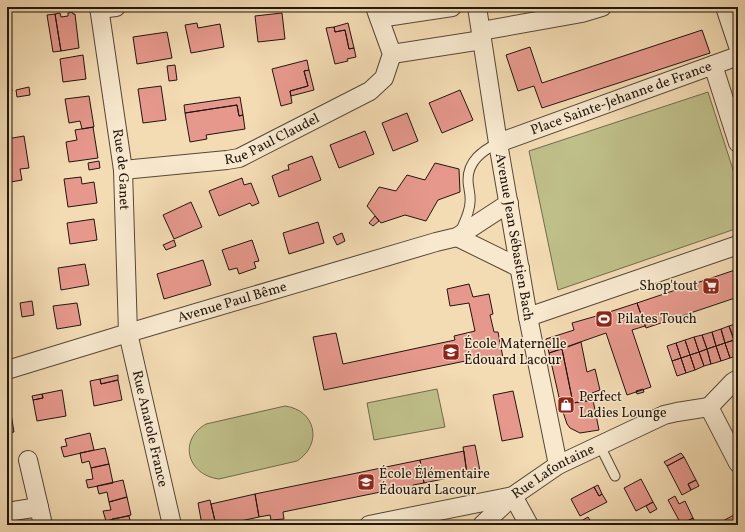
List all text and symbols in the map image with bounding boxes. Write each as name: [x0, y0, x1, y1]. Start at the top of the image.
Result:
street label: Place Sainte-Jehanne de France: [528, 57, 715, 140]
street label: Rue Paul Claudel: [223, 109, 323, 170]
street label: Rue de Ganet: [108, 128, 134, 210]
street label: Avenue Jean Sébastien Bach: [490, 152, 538, 322]
supermarket icon: Shop'tout: [701, 276, 721, 296]
street label: Avenue Paul Bême: [175, 277, 289, 327]
place label: Shop'tout: [639, 277, 698, 296]
sports icon: Pilates Touch: [594, 309, 614, 329]
place label: Pilates Touch: [617, 310, 697, 329]
place label: École Maternelle Édouard Lacour: [464, 335, 567, 370]
school or university icon: École Maternelle Édouard Lacour: [441, 342, 461, 362]
street label: Rue Anatole France: [127, 368, 173, 489]
place label: Perfect Ladies Lounge: [579, 388, 667, 423]
shop icon: Perfect Ladies Lounge: [556, 395, 576, 415]
street label: Rue Lafontaine: [508, 440, 598, 504]
place label: École Élémentaire Édouard Lacour: [379, 465, 490, 500]
school or university icon: École Élémentaire Édouard Lacour: [356, 472, 376, 492]

